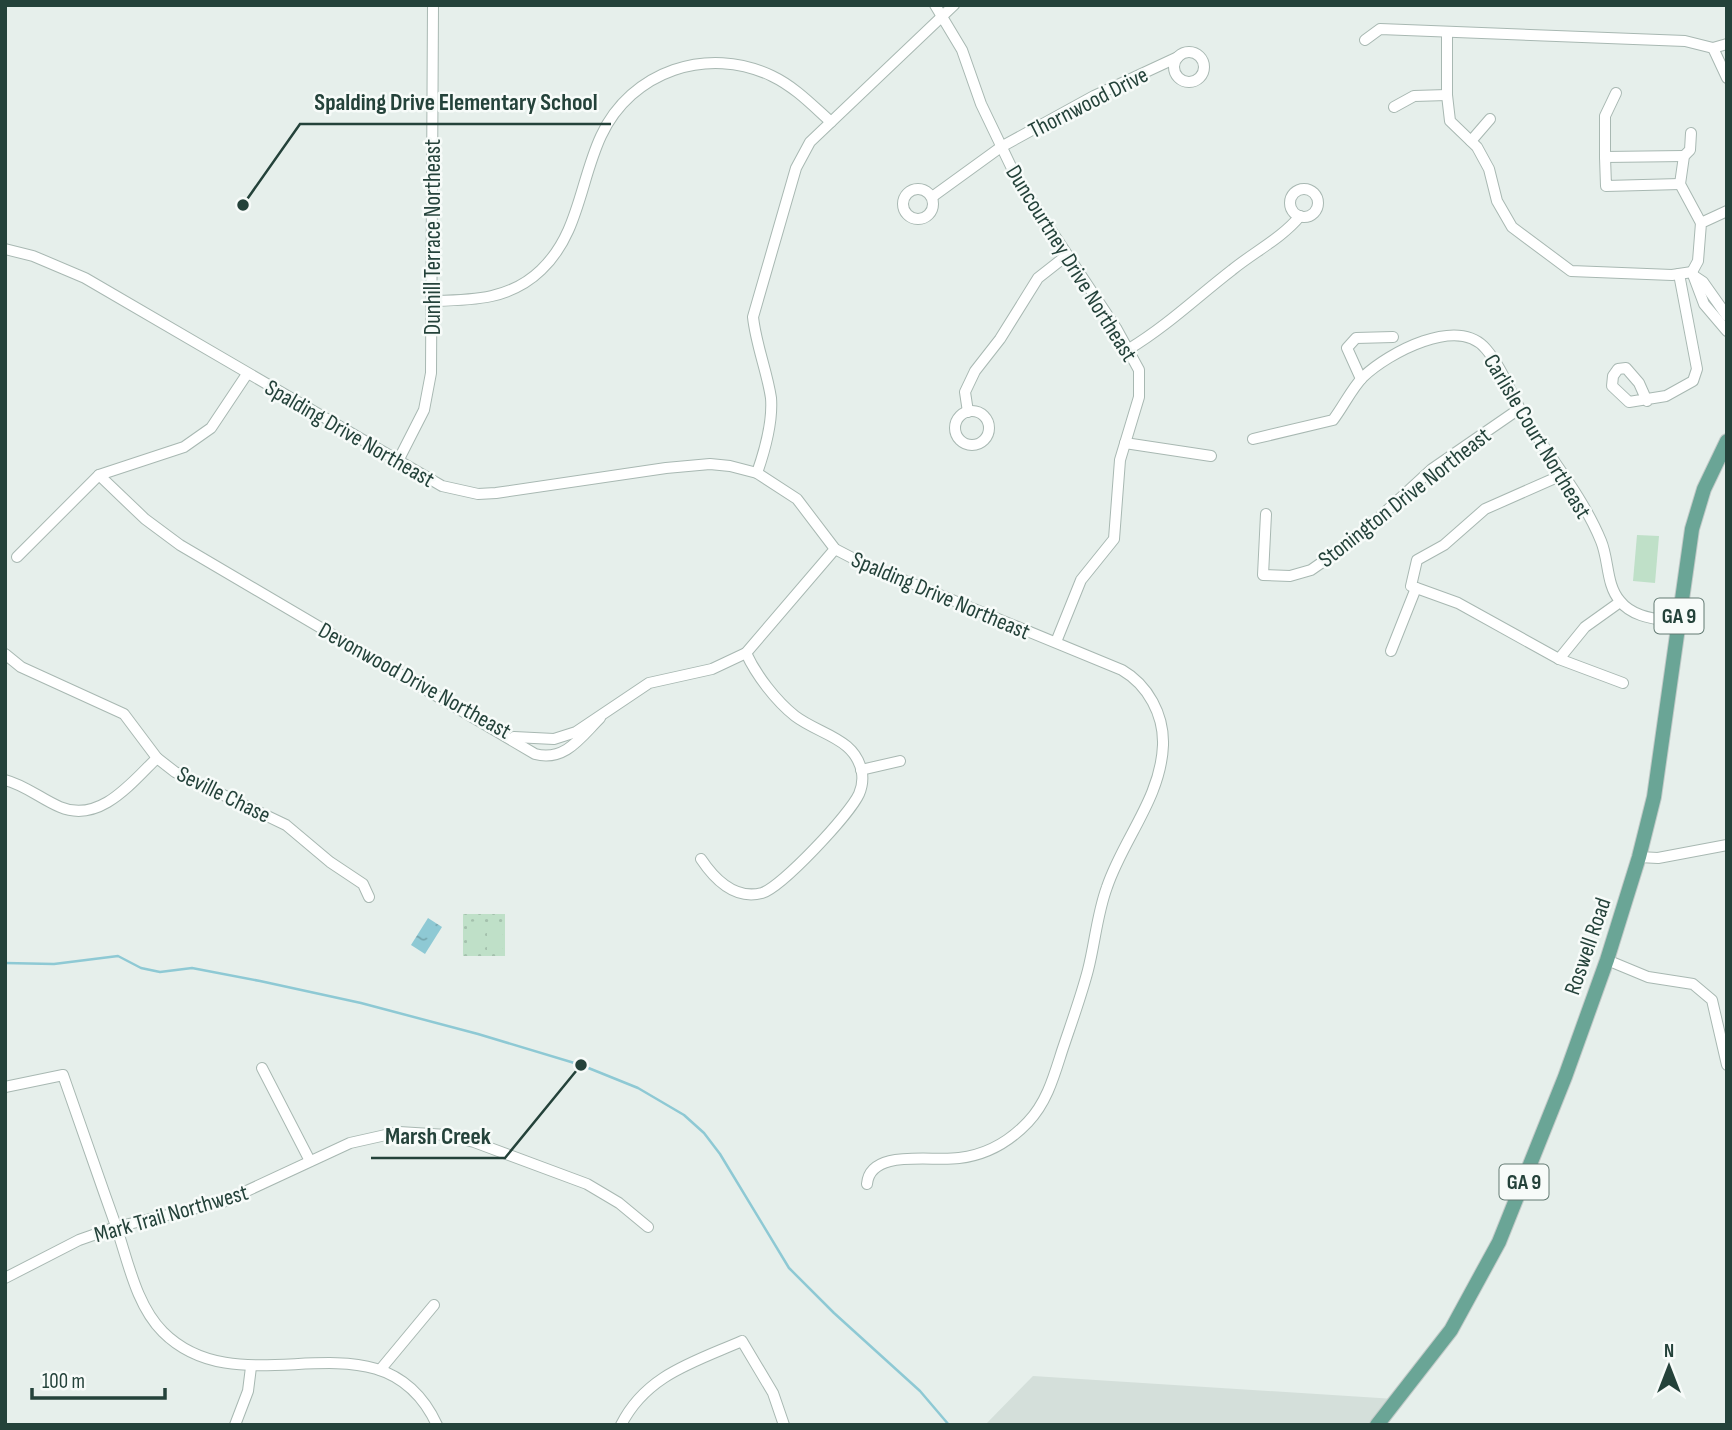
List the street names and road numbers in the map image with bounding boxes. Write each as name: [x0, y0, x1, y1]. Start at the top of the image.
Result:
street label: Thornwood Drive: [1024, 61, 1153, 145]
street label: Dunhill Terrace Northeast: [419, 139, 447, 335]
street label: Duncourtney Drive Northeast: [999, 160, 1143, 367]
street label: Carlisle Court Northeast: [1477, 349, 1597, 524]
street label: Spalding Drive Northeast: [260, 374, 439, 494]
street label: Stonington Drive Northeast: [1313, 422, 1497, 574]
street label: Spalding Drive Northeast: [847, 546, 1034, 646]
road number: GA 9: [1654, 598, 1704, 634]
street label: Devonwood Drive Northeast: [313, 616, 516, 745]
street label: Seville Chase: [172, 760, 275, 830]
street label: Roswell Road: [1558, 894, 1618, 999]
road number: GA 9: [1500, 1164, 1548, 1200]
street label: Mark Trail Northwest: [91, 1179, 251, 1249]

